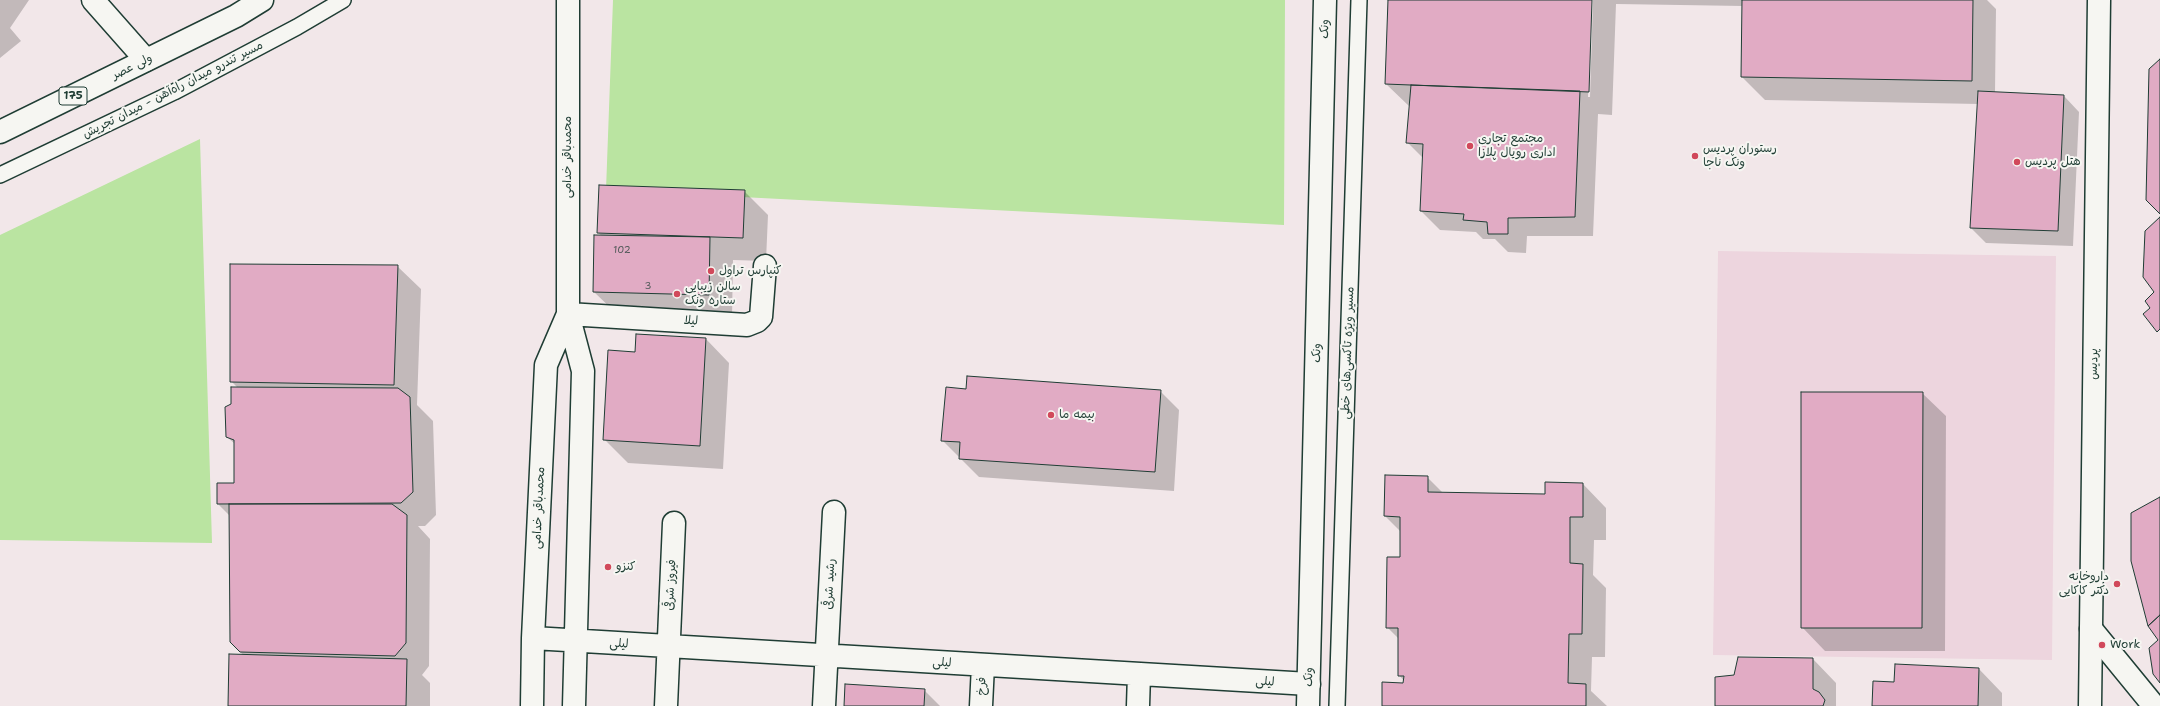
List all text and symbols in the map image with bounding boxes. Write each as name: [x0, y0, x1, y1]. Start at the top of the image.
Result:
street label: ونک: [1318, 19, 1332, 39]
street label: مسیر تندرو میدان راه‌آهن - میدان تجریش: [80, 38, 266, 142]
street label: ولی عصر: [109, 51, 155, 83]
road number: 175: [59, 87, 87, 105]
street label: محمدباقر خدامی: [561, 116, 575, 198]
place label: مجتمع تجاری اداری رویال پلازا: [1478, 132, 1556, 160]
marker: مجتمع تجاری اداری رویال پلازا: [1465, 141, 1475, 151]
place label: رستوران پردیس ونک ناجا: [1703, 142, 1777, 170]
marker: رستوران پردیس ونک ناجا: [1690, 151, 1700, 161]
place label: هتل پردیس: [2025, 155, 2081, 169]
marker: هتل پردیس: [2012, 157, 2022, 167]
house number: 102: [613, 244, 631, 256]
place label: کنپارس تراول: [719, 264, 781, 278]
marker: کنپارس تراول: [706, 266, 716, 276]
house number: 3: [645, 280, 651, 292]
place label: سالن زیبایی ستاره ونک: [685, 280, 741, 308]
street label: مسیر ویژه تاکسی‌های خطی: [1338, 286, 1358, 420]
marker: سالن زیبایی ستاره ونک: [672, 289, 682, 299]
street label: لیلا: [683, 313, 699, 329]
street label: ونک: [1310, 343, 1324, 363]
street label: پردیس: [2087, 348, 2101, 380]
place label: بیمه ما: [1059, 408, 1095, 422]
marker: بیمه ما: [1046, 410, 1056, 420]
street label: محمدباقر خدامی: [530, 467, 548, 549]
street label: رشید شرقی: [821, 558, 839, 610]
street label: فیروز شرقی: [662, 559, 680, 611]
place label: کنزو: [616, 560, 635, 574]
marker: کنزو: [603, 562, 613, 572]
place label: داروخانه دکتر کاکایی: [2059, 570, 2109, 598]
marker: داروخانه دکتر کاکایی: [2112, 579, 2122, 589]
street label: لیلی: [609, 636, 629, 652]
place label: Work: [2110, 638, 2140, 652]
marker: Work: [2097, 640, 2107, 650]
street label: لیلی: [932, 655, 952, 671]
street label: ونک: [1302, 667, 1316, 687]
street label: لیلی: [1255, 674, 1275, 690]
street label: فرخ: [974, 676, 990, 696]

